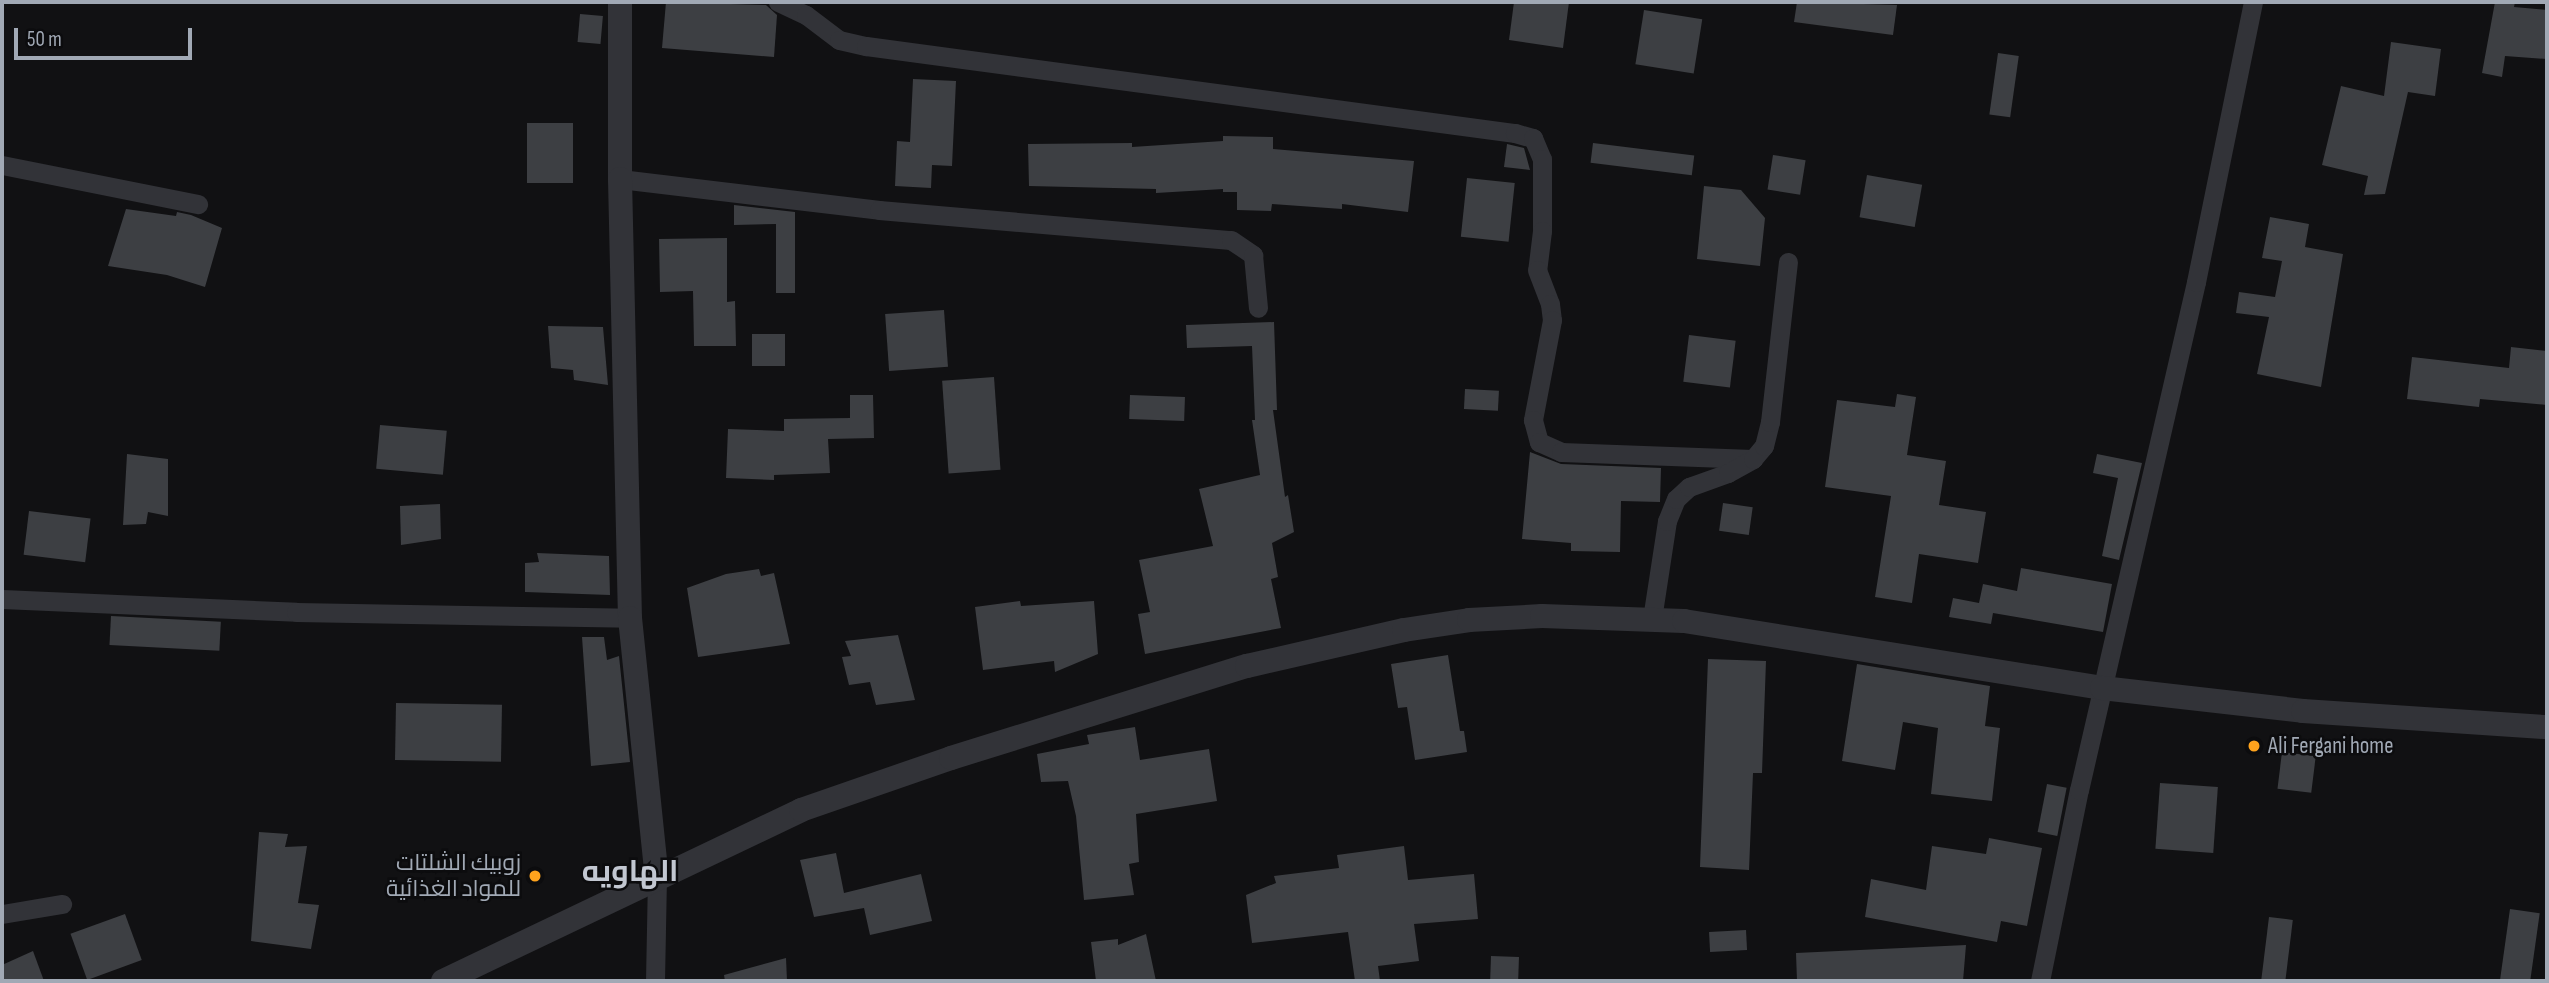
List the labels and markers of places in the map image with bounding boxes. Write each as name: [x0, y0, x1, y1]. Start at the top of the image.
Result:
place label: Ali Fergani home: [2268, 732, 2393, 760]
marker: Ali Fergani home: [2246, 738, 2262, 754]
place label: زوبيك الشلتات للمواد الغذائية: [386, 849, 521, 903]
marker: زوبيك الشلتات للمواد الغذائية: [527, 868, 543, 884]

